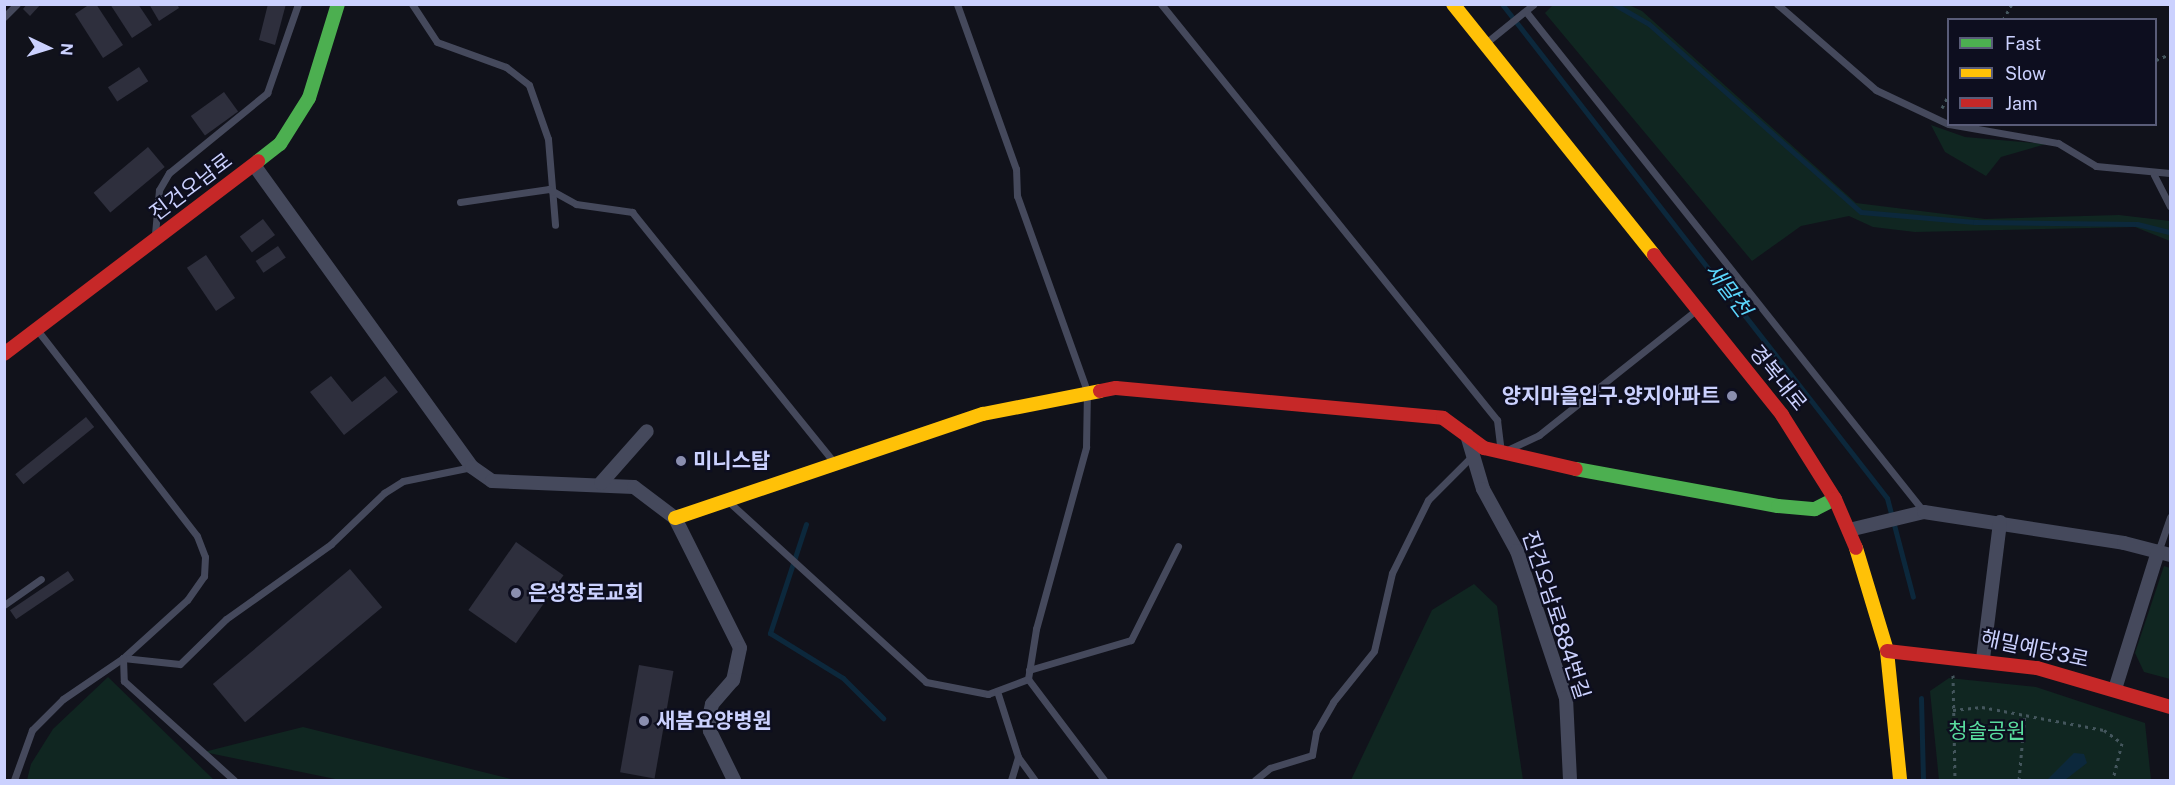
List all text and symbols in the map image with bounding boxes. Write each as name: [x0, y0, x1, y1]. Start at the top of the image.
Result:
north arrow: [18, 18, 78, 78]
legend: [1947, 18, 2157, 126]
text: Fast: [2005, 33, 2041, 54]
text: N: [57, 42, 76, 56]
text: Slow: [2005, 63, 2046, 84]
text: Jam: [2005, 93, 2038, 114]
street label: 진건오남로: [145, 148, 237, 226]
water label: 새말천: [1699, 258, 1757, 322]
street label: 경복대로: [1744, 340, 1812, 416]
place label: 양지마을입구.양지아파트: [1502, 383, 1720, 409]
marker: 양지마을입구.양지아파트: [1725, 389, 1739, 403]
place label: 미니스탑: [693, 448, 770, 474]
marker: 미니스탑: [674, 454, 688, 468]
street label: 진건오남로884번길: [1517, 528, 1595, 702]
place label: 은성장로교회: [528, 580, 644, 606]
marker: 은성장로교회: [509, 586, 523, 600]
street label: 해밀예당3로: [1979, 625, 2091, 673]
place label: 새봄요양병원: [656, 708, 772, 734]
marker: 새봄요양병원: [637, 714, 651, 728]
park label: 청솔공원: [1948, 718, 2026, 744]

